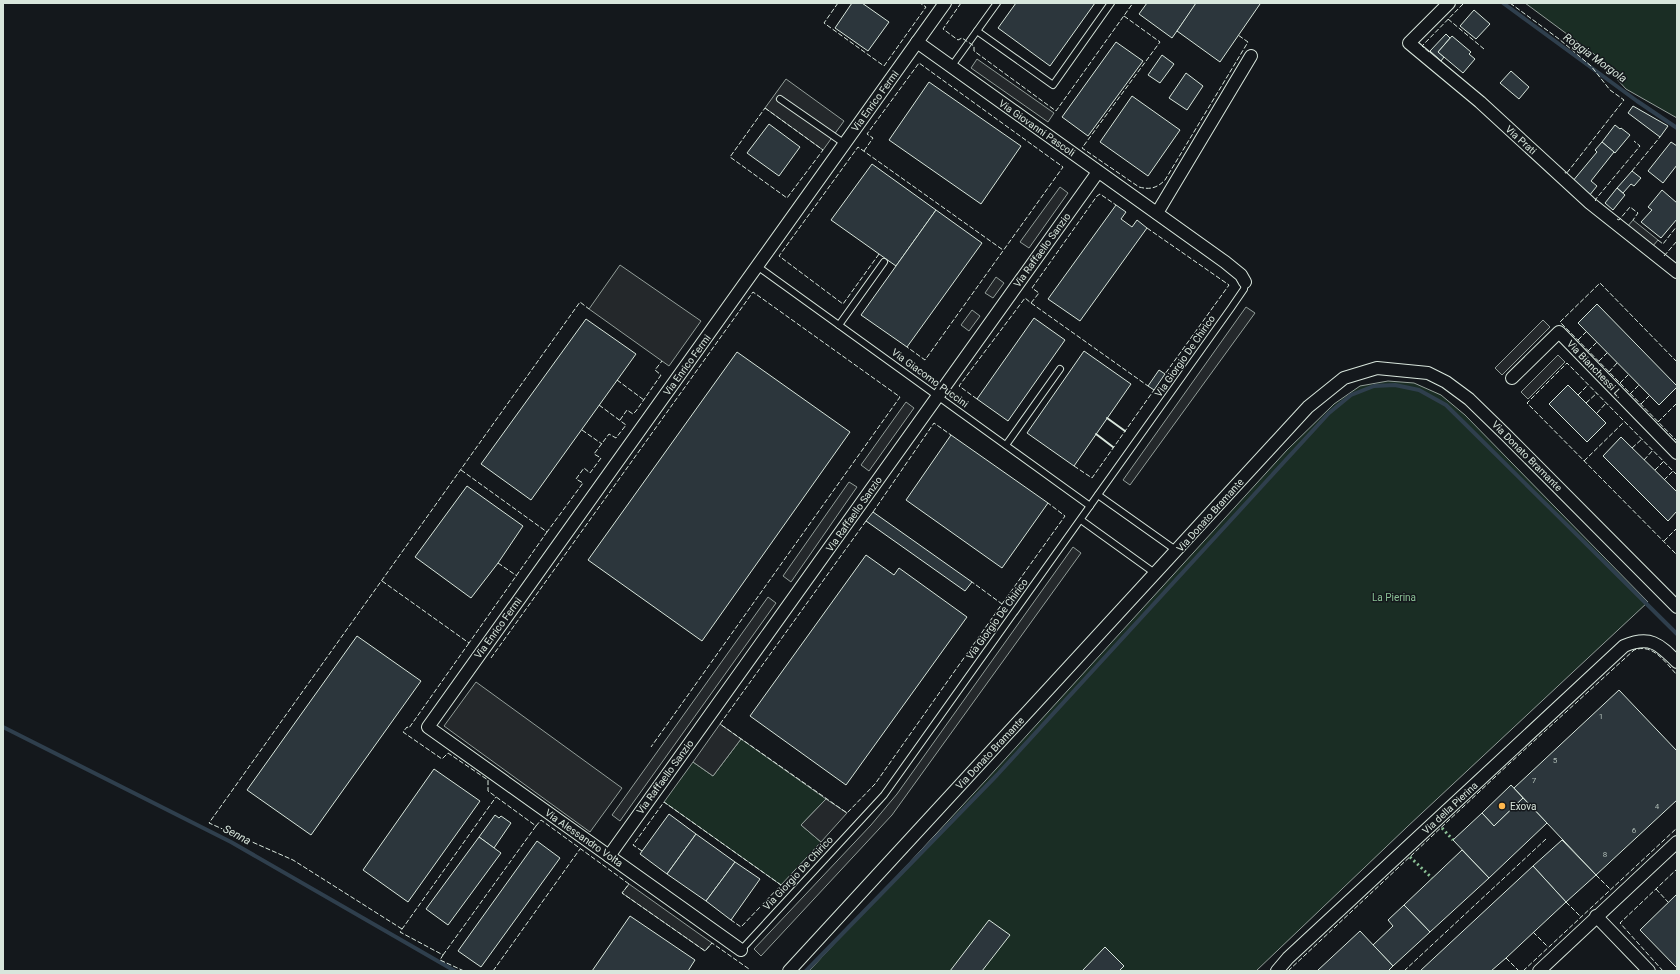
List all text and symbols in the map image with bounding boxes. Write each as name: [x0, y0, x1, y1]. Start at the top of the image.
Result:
water label: Roggia Morgola: [1561, 31, 1629, 85]
street label: Via Enrico Fermi: [849, 68, 901, 134]
street label: Via Giovanni Pascoli: [997, 98, 1077, 158]
street label: Via Prati: [1503, 123, 1539, 157]
street label: Via Raffaello Sanzio: [1011, 211, 1073, 289]
street label: Via Giorgio De Chirico: [1153, 313, 1217, 399]
street label: Via Enrico Fermi: [661, 332, 713, 398]
street label: Via Bianchessi L.: [1565, 338, 1625, 400]
street label: Via Giacomo Puccini: [890, 347, 970, 409]
street label: Via Donato Bramante: [1490, 419, 1564, 493]
street label: Via Raffaello Sanzio: [824, 474, 884, 554]
street label: Via Donato Bramante: [1174, 476, 1246, 554]
street label: Via Giorgio De Chirico: [964, 576, 1030, 661]
park label: La Pierina: [1372, 592, 1416, 603]
street label: Via Enrico Fermi: [472, 595, 524, 661]
house number: 1: [1599, 712, 1603, 721]
street label: Via Donato Bramante: [954, 715, 1026, 791]
street label: Via Raffaello Sanzio: [634, 738, 696, 816]
house number: 5: [1553, 756, 1558, 765]
house number: 7: [1532, 776, 1537, 785]
street label: Via della Pierina: [1420, 780, 1480, 836]
marker: Exova: [1497, 801, 1507, 811]
place label: Exova: [1510, 801, 1536, 812]
house number: 4: [1655, 802, 1660, 811]
street label: Via Alessandro Volta: [543, 807, 625, 869]
water label: Senna: [221, 822, 253, 848]
house number: 6: [1632, 826, 1637, 835]
street label: Via Giorgio De Chirico: [761, 834, 835, 912]
house number: 8: [1603, 850, 1608, 859]

